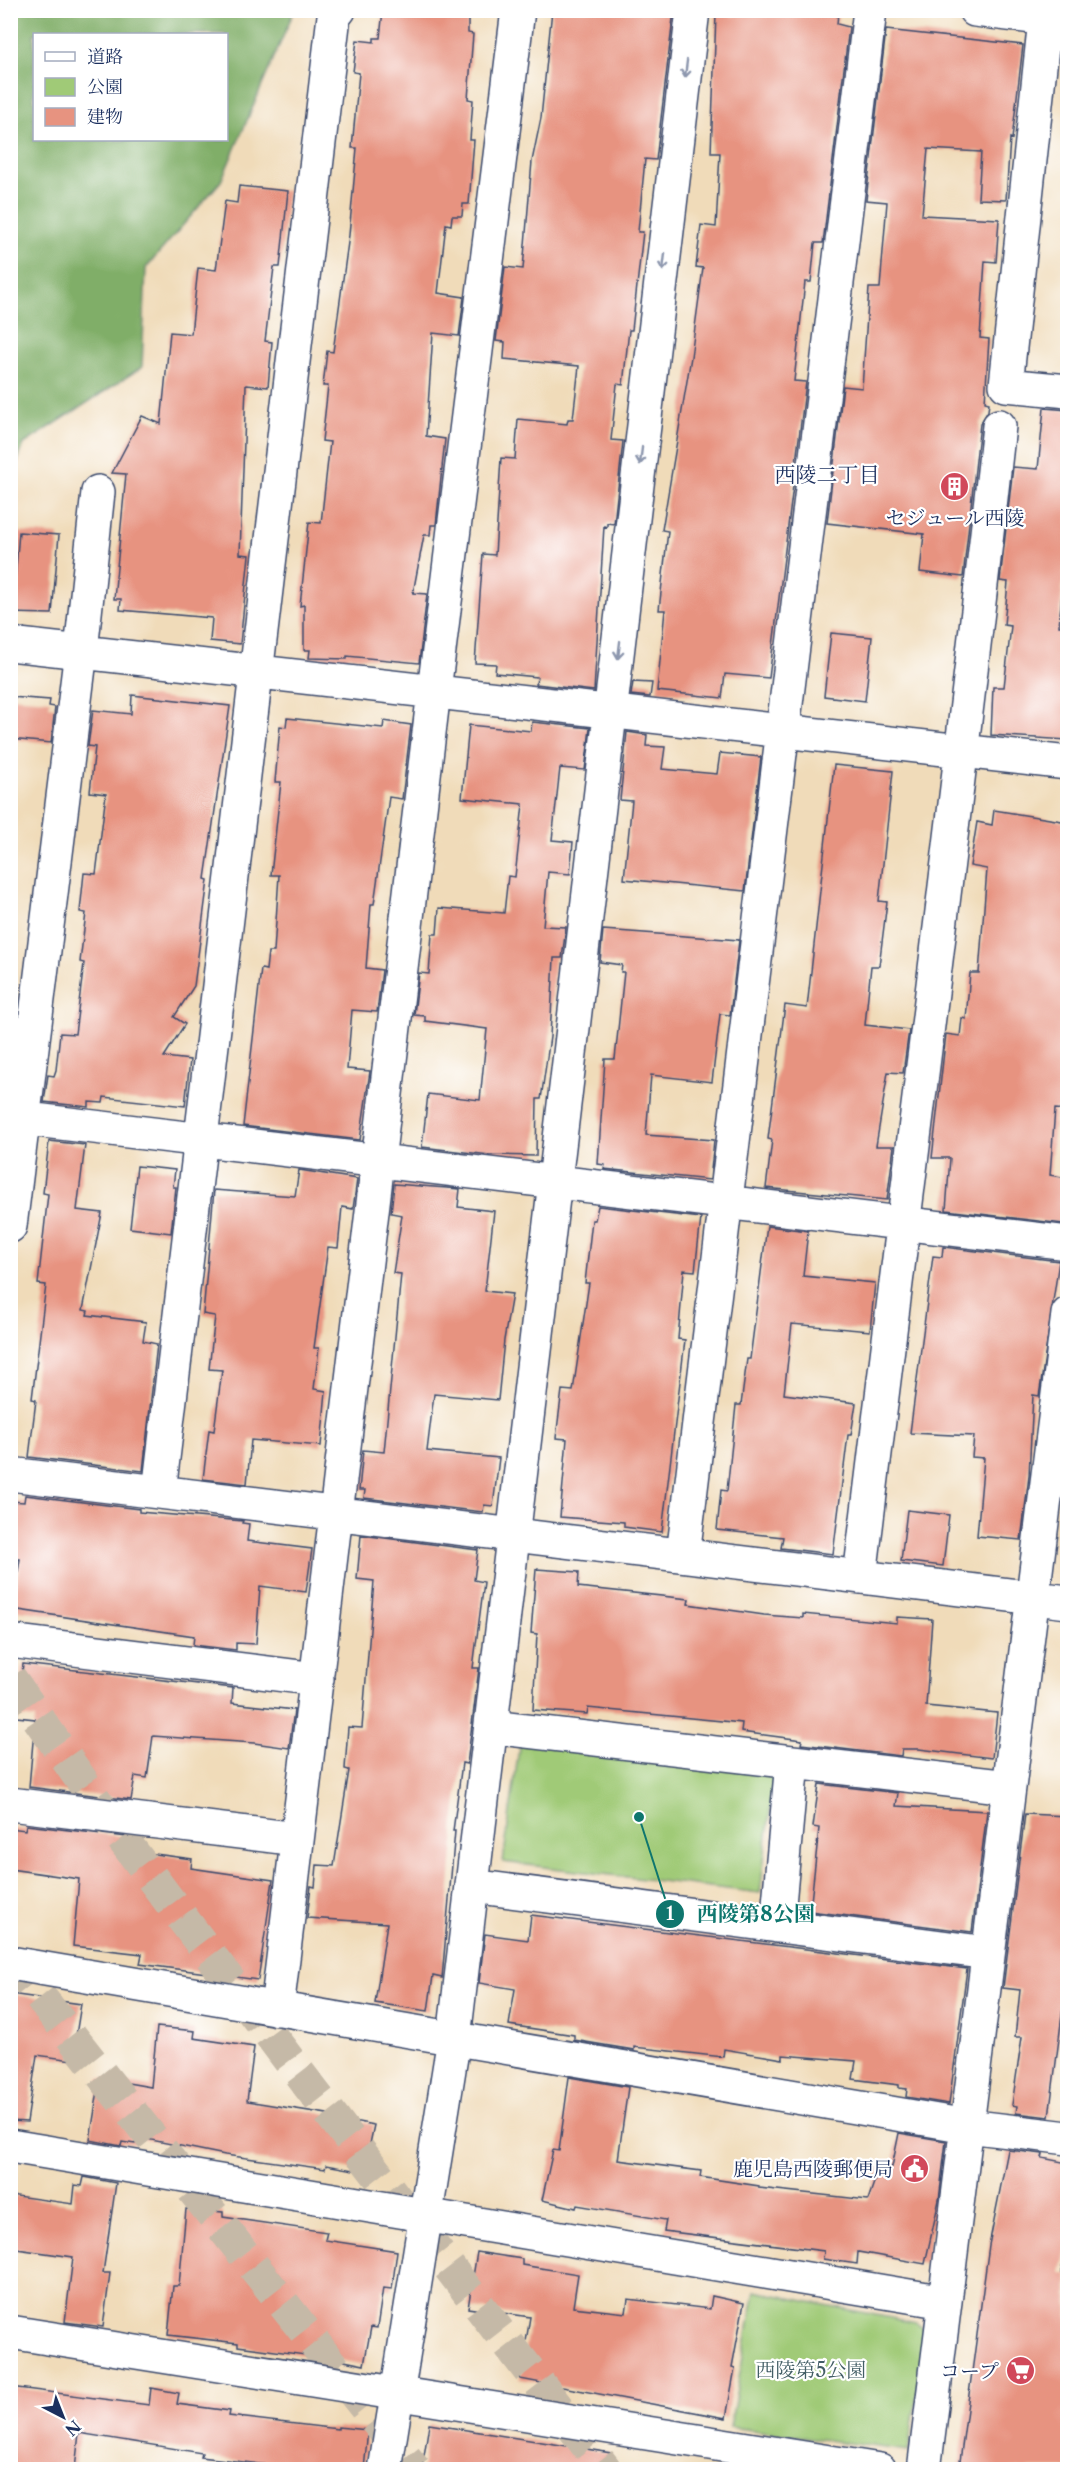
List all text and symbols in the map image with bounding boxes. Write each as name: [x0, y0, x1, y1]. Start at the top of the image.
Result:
legend: [33, 33, 228, 141]
text: 道路: [87, 46, 123, 68]
one-way arrow: [680, 58, 691, 78]
text: 公園: [87, 76, 123, 98]
text: 建物: [87, 106, 123, 128]
one-way arrow: [658, 252, 669, 272]
one-way arrow: [635, 446, 646, 465]
district label: 西陵二丁目: [775, 462, 880, 487]
building icon: セジュール西陵: [939, 471, 971, 503]
place label: セジュール西陵: [885, 506, 1025, 530]
one-way arrow: [613, 639, 624, 659]
callout: 西陵第8公園: [655, 1894, 827, 1933]
text: 西陵第8公園: [697, 1901, 815, 1926]
text: 1: [666, 1903, 674, 1925]
public building icon: 鹿児島西陵郵便局: [898, 2153, 930, 2185]
place label: 鹿児島西陵郵便局: [733, 2157, 893, 2181]
supermarket icon: コープ: [1004, 2355, 1036, 2387]
park label: 西陵第5公園: [756, 2358, 866, 2382]
place label: コープ: [940, 2359, 999, 2383]
north arrow: [33, 2387, 93, 2447]
text: N: [61, 2416, 85, 2440]

